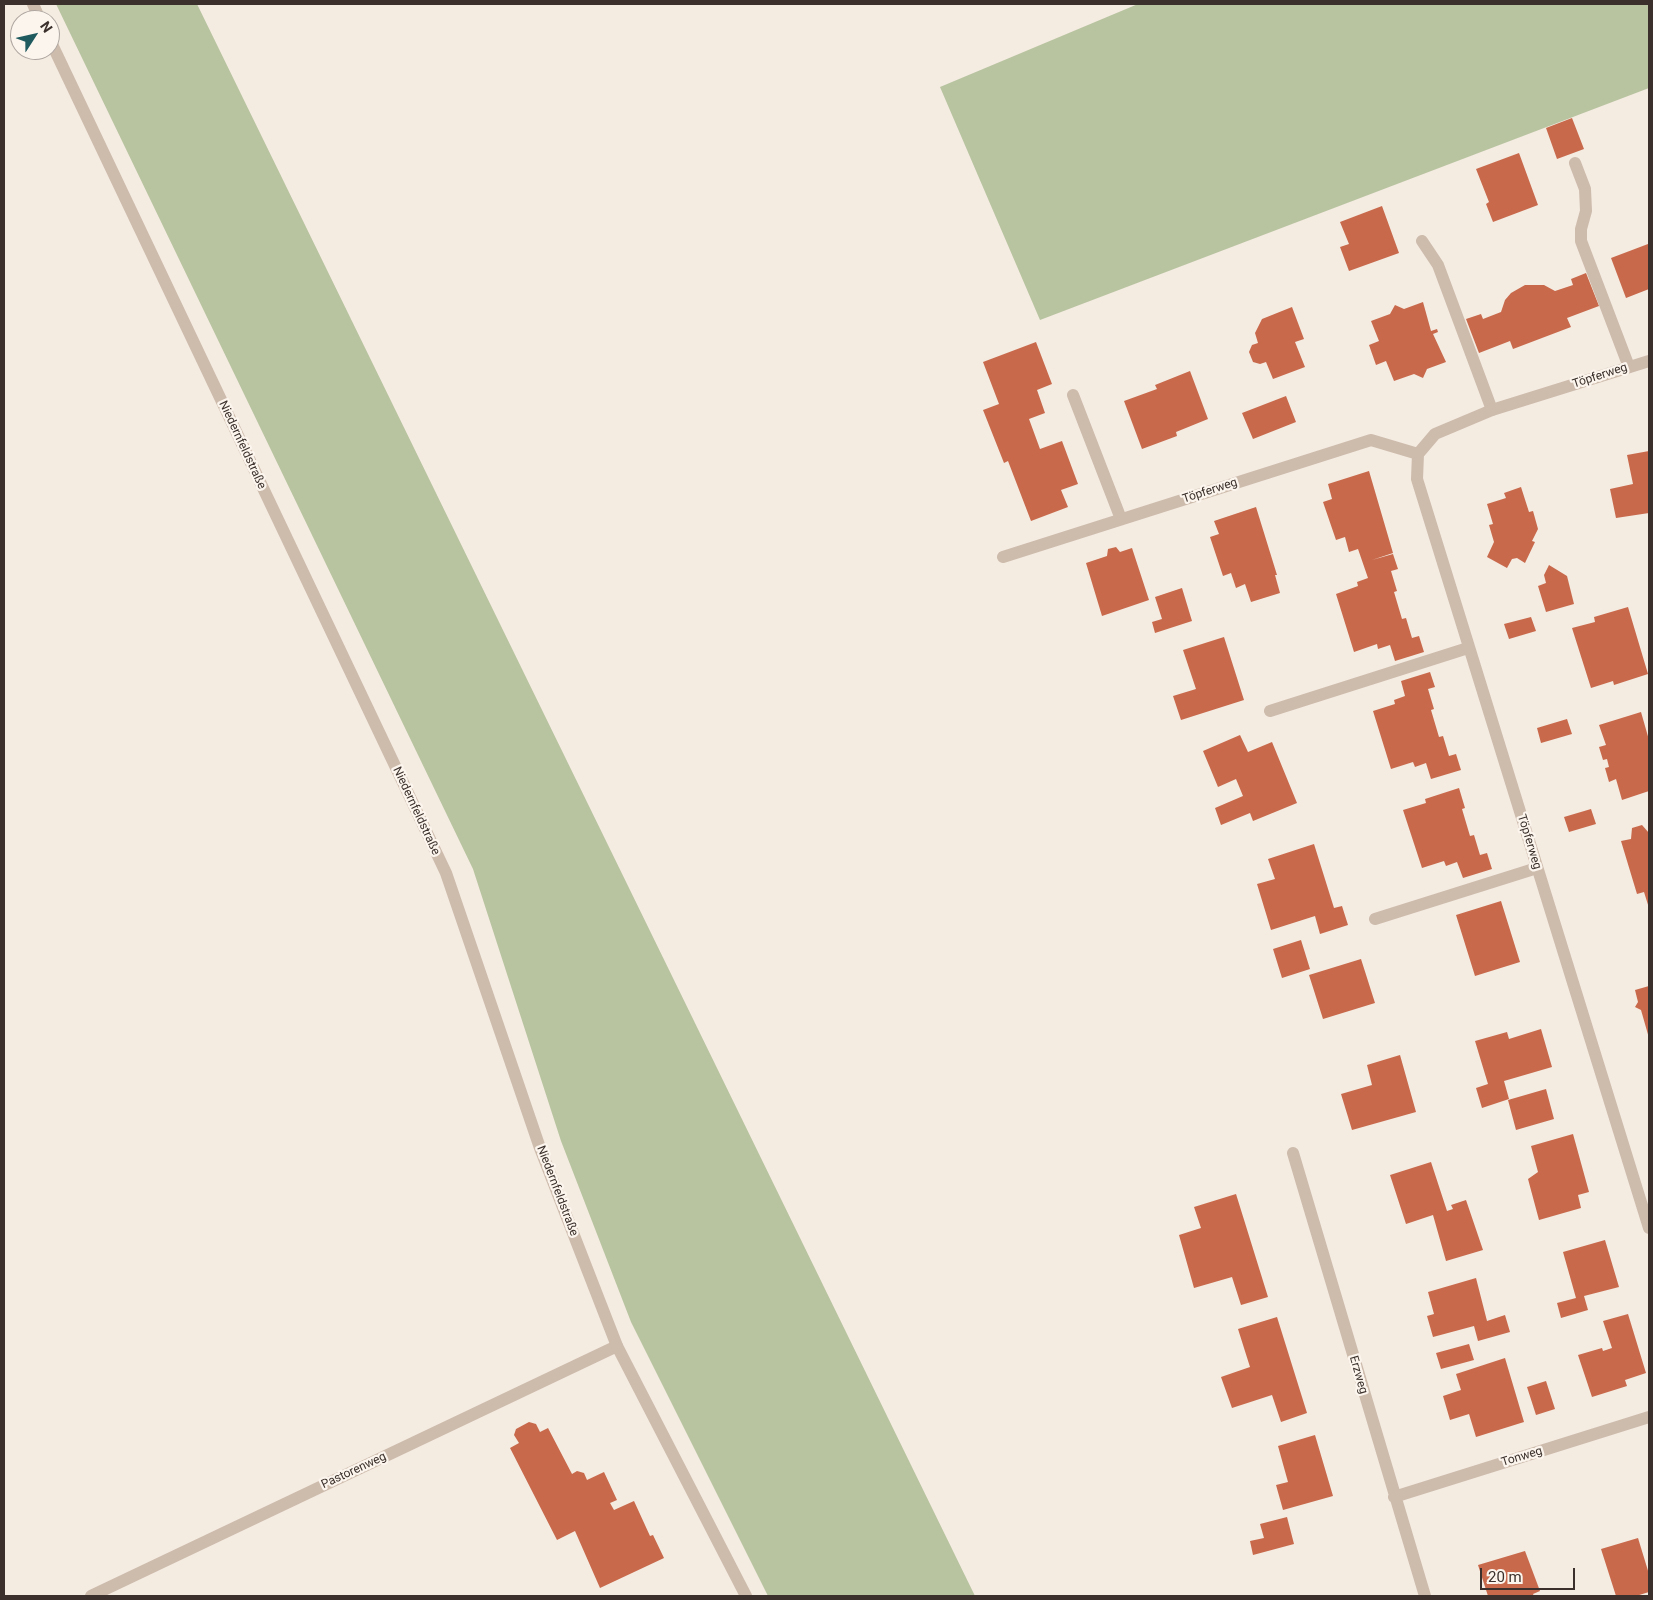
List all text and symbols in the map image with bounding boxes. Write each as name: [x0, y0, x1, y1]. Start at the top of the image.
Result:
north arrow: [10, 10, 60, 60]
text: N: [37, 18, 56, 36]
street label: Töpferweg: [1571, 360, 1629, 392]
street label: Niedernfeldstraße: [215, 399, 269, 491]
street label: Töpferweg: [1181, 475, 1239, 507]
street label: Niedernfeldstraße: [389, 765, 443, 857]
street label: Töpferweg: [1514, 813, 1544, 871]
street label: Niedernfeldstraße: [533, 1144, 581, 1238]
street label: Erzweg: [1346, 1354, 1370, 1396]
street label: Tonweg: [1500, 1444, 1544, 1470]
street label: Pastorenweg: [319, 1450, 389, 1492]
scale bar: [1483, 1558, 1578, 1590]
text: 20 m: [1488, 1568, 1522, 1586]

